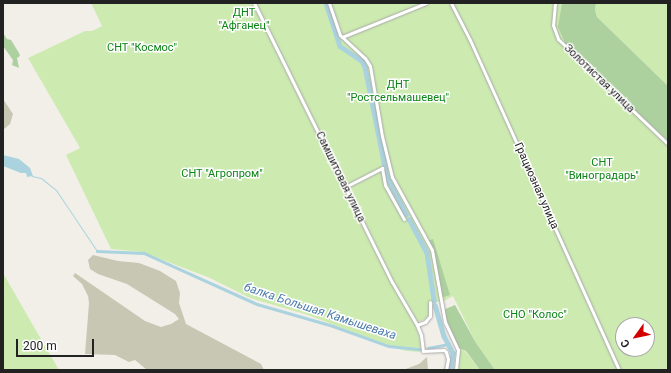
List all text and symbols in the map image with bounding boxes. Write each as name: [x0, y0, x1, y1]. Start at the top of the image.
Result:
park label: ДНТ "Афганец": [219, 7, 269, 33]
park label: СНТ "Космос": [107, 41, 177, 55]
street label: Золотистая улица: [561, 42, 637, 116]
park label: ДНТ "Ростсельмашевец": [347, 79, 449, 105]
street label: Самшитовая улица: [312, 130, 368, 224]
street label: Грациозная улица: [511, 141, 561, 231]
park label: СНТ "Виноградарь": [565, 157, 639, 183]
park label: СНТ "Агропром": [181, 167, 263, 181]
water label: балка Большая Камышеваха: [242, 281, 398, 343]
park label: СНО "Колос": [503, 308, 567, 322]
north arrow: [615, 317, 655, 357]
scale bar: [18, 331, 96, 357]
text: С: [618, 337, 633, 350]
text: 200 m: [23, 339, 57, 353]

